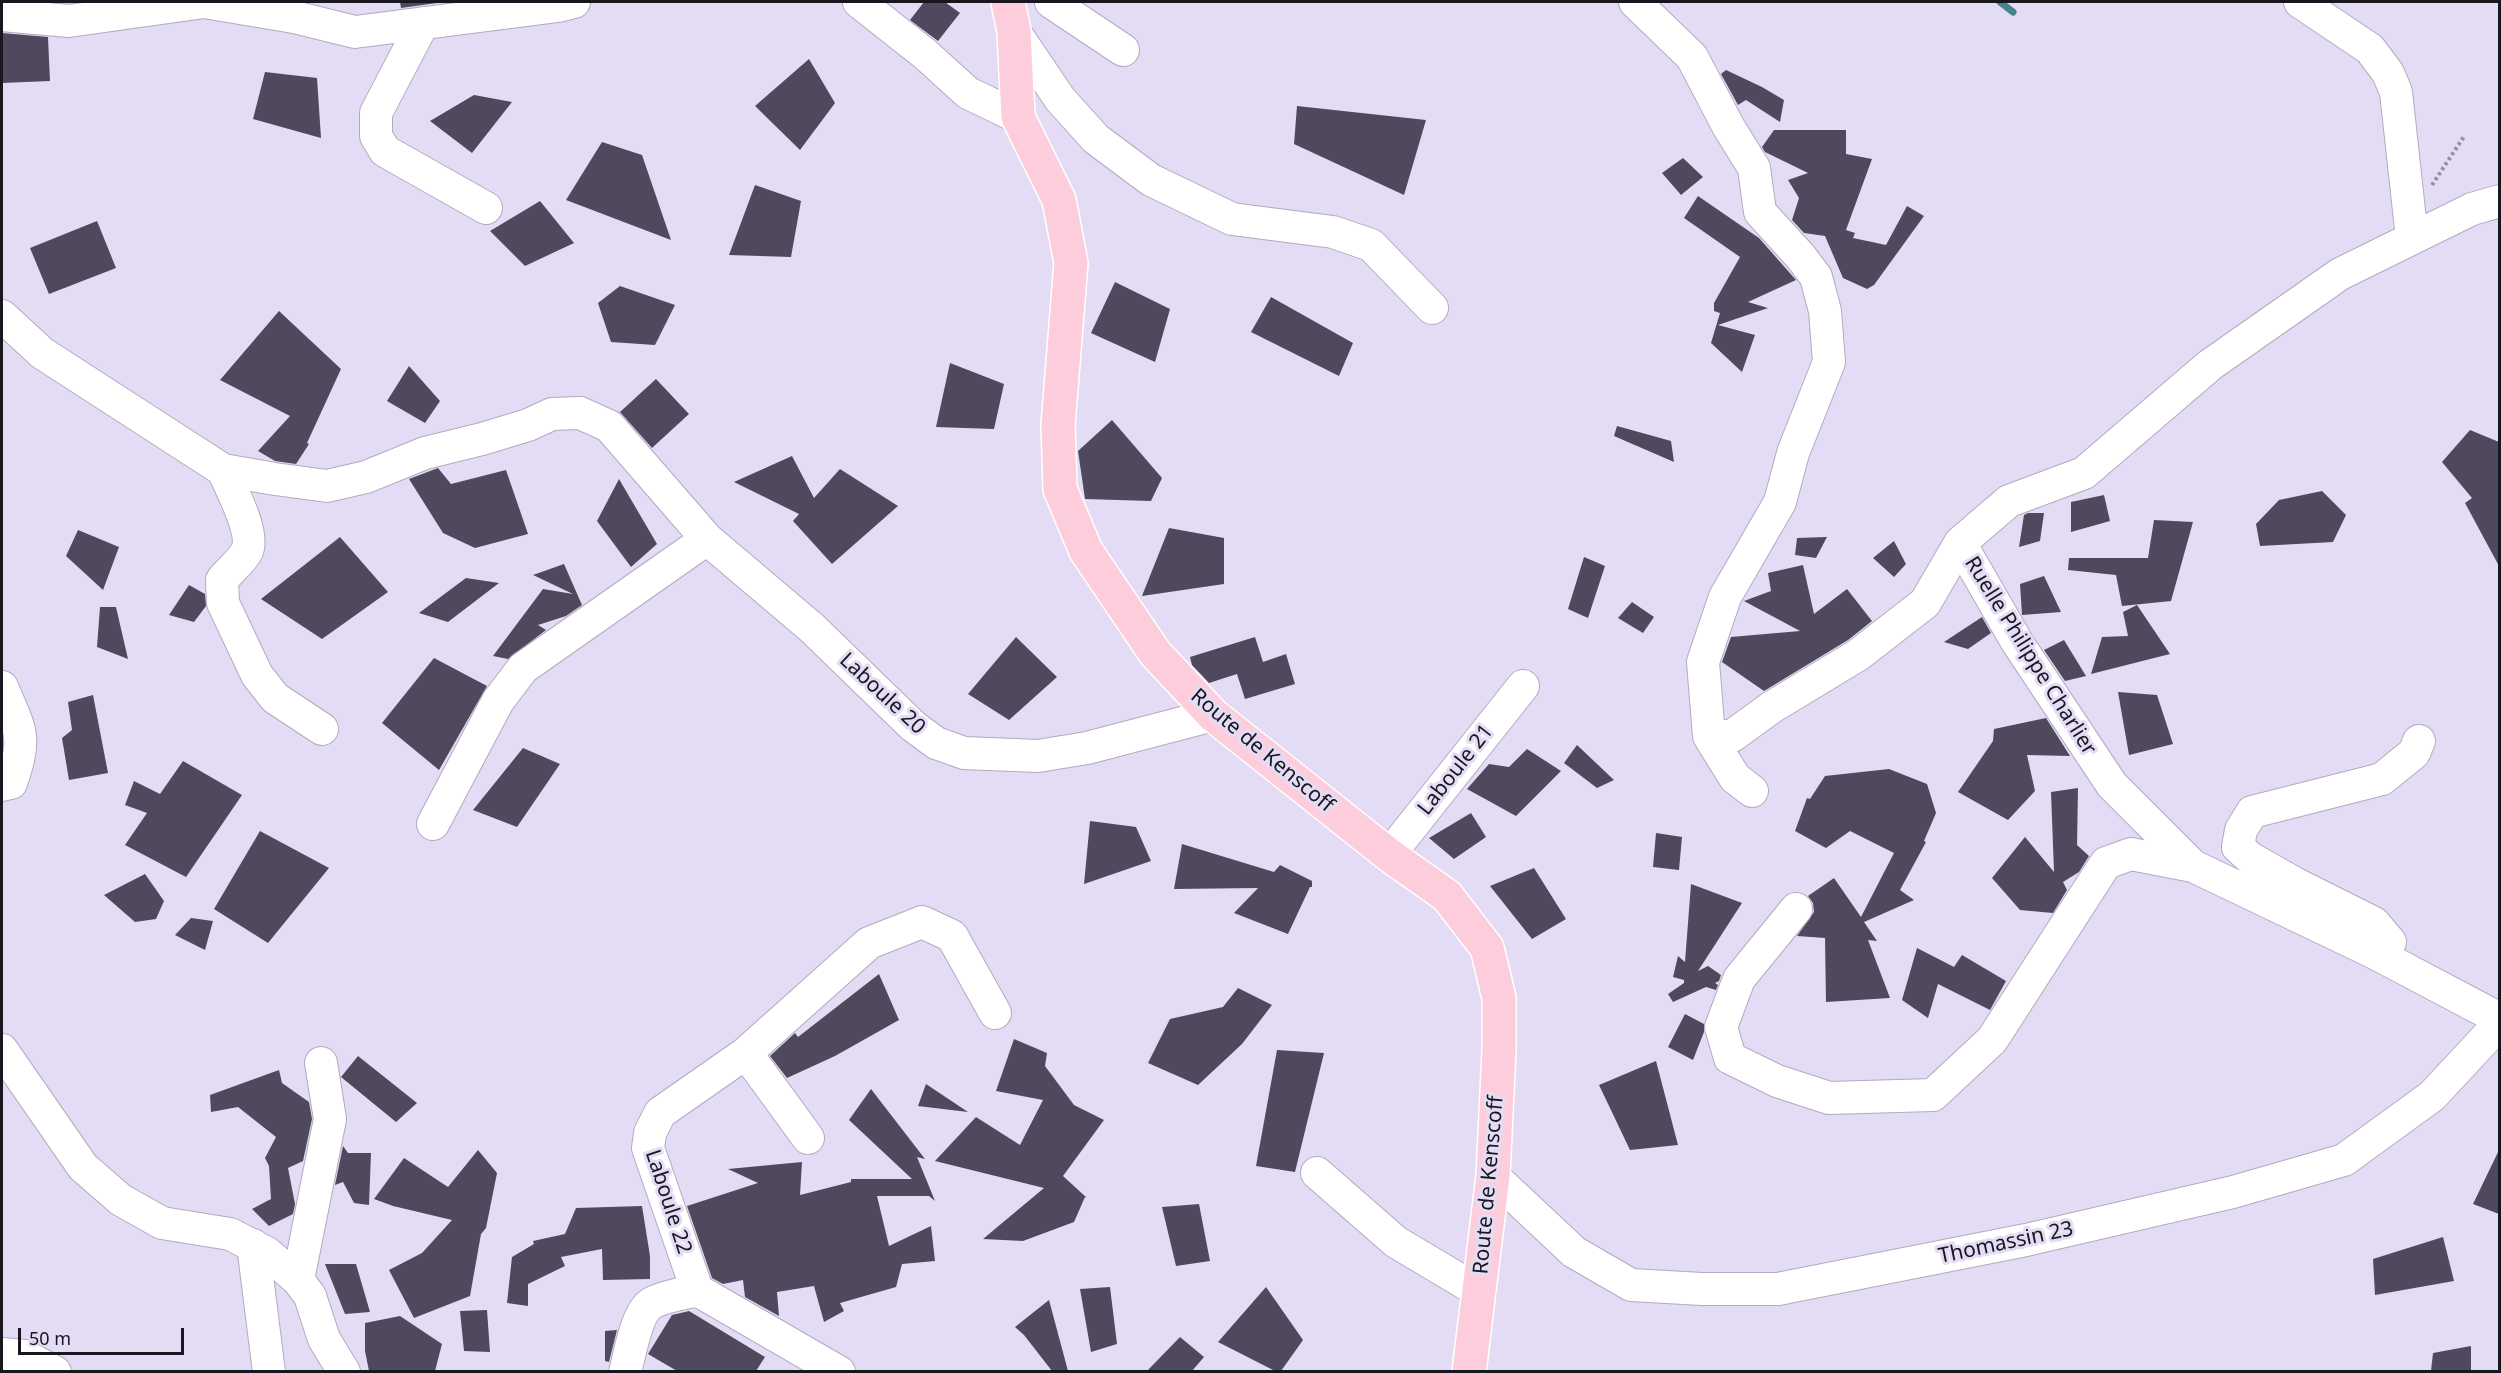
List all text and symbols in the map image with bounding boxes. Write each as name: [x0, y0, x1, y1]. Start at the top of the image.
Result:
street label: Ruelle Philippe Charlier: [1959, 552, 2101, 760]
street label: Laboule 20: [834, 648, 930, 740]
street label: Route de Kenscoff: [1185, 684, 1339, 818]
street label: Laboule 21: [1413, 720, 1499, 820]
street label: Route de Kenscoff: [1469, 1095, 1509, 1275]
street label: Laboule 22: [639, 1147, 697, 1257]
street label: Thomassin 23: [1936, 1216, 2076, 1270]
scale bar: [21, 1316, 188, 1354]
text: 50 m: [29, 1326, 71, 1350]

